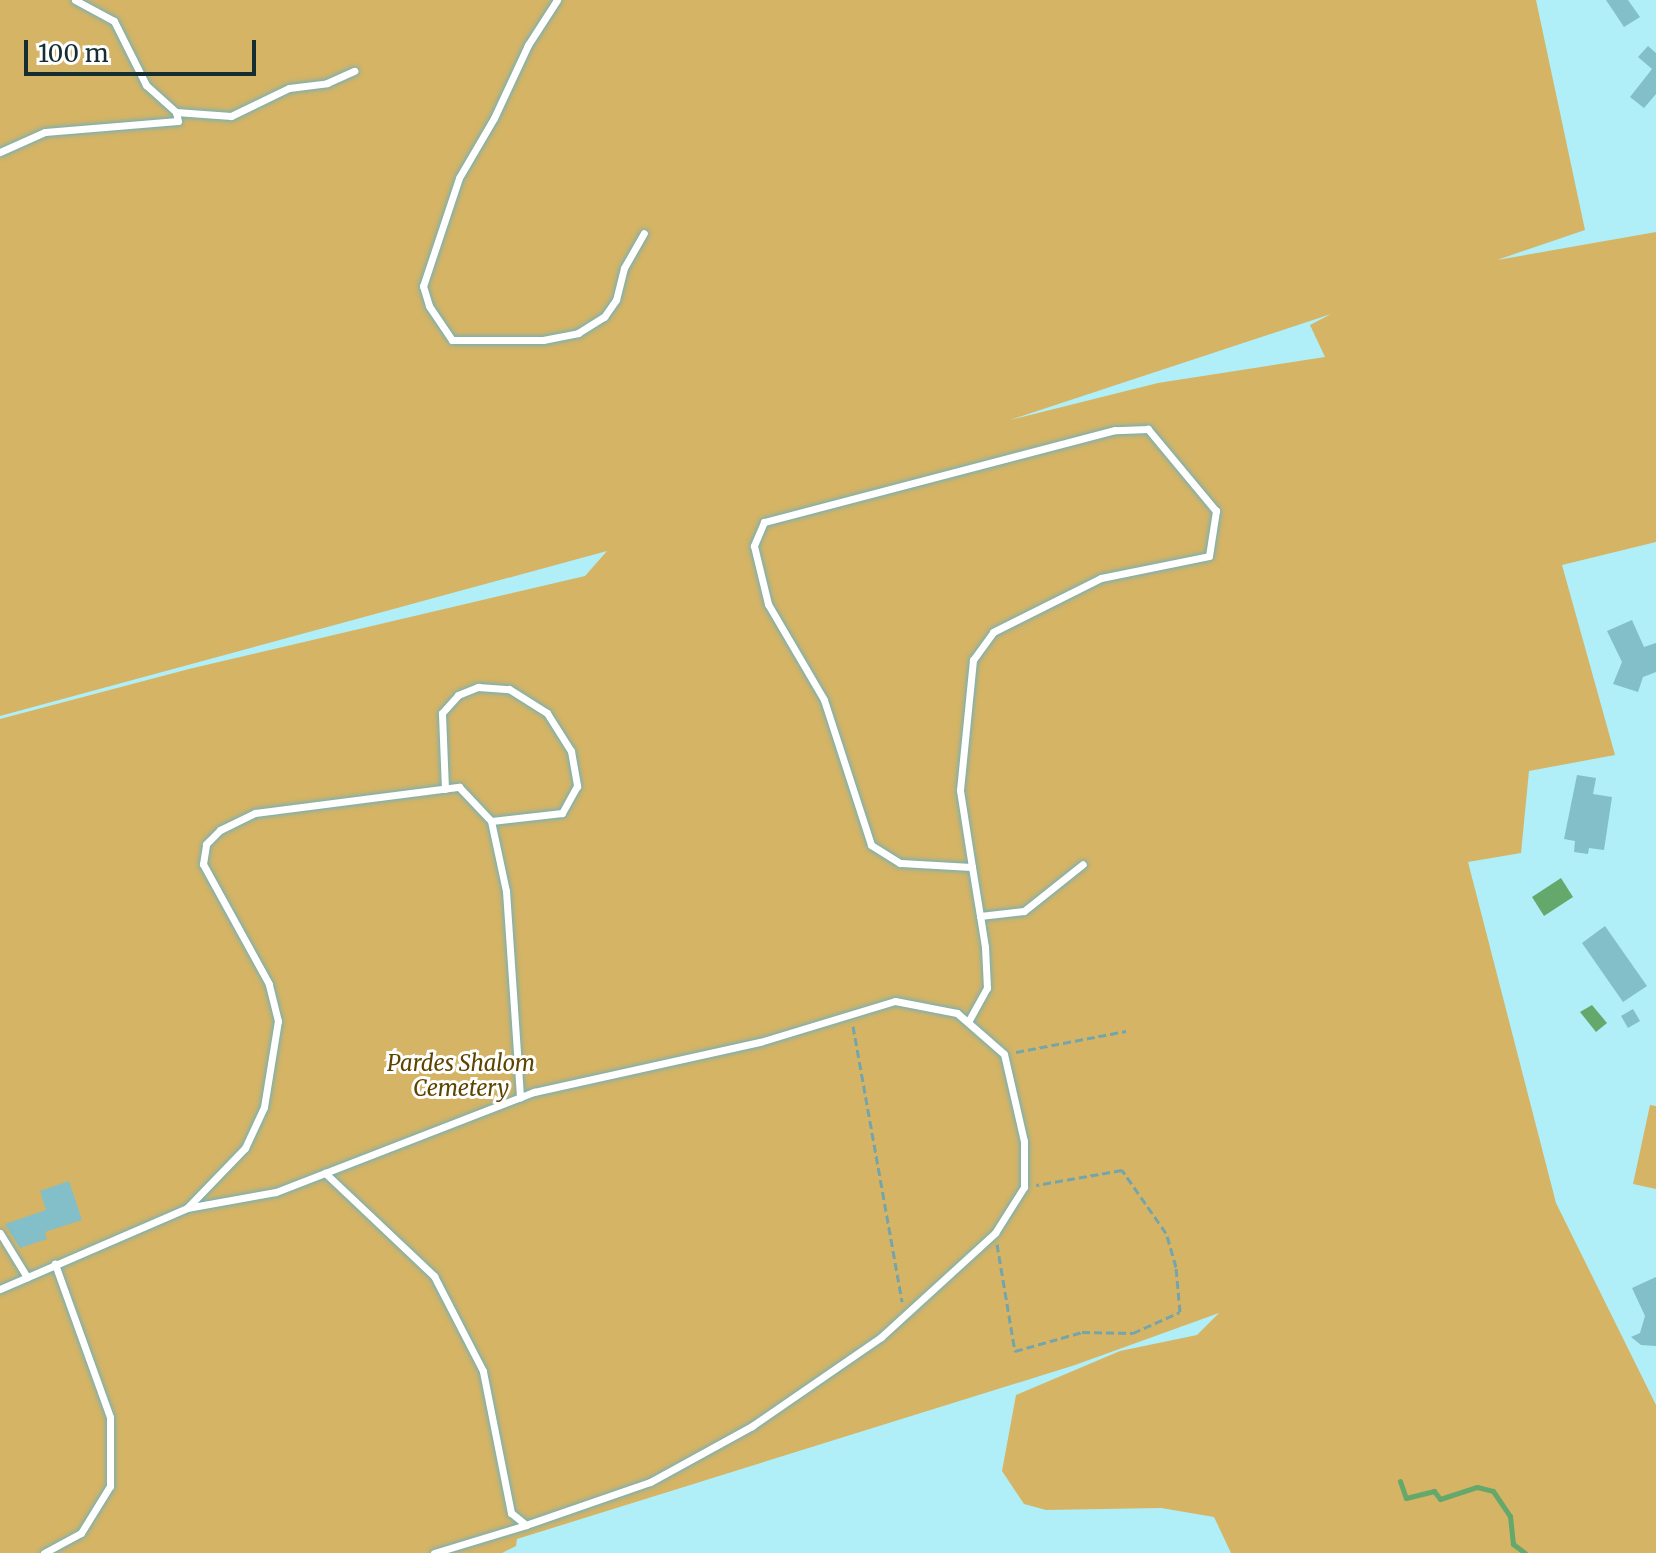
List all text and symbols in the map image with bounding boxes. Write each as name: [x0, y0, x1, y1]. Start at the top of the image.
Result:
scale bar: [28, 24, 260, 74]
text: 100 m: [38, 38, 108, 69]
park label: Pardes Shalom Cemetery: [387, 1050, 535, 1102]

